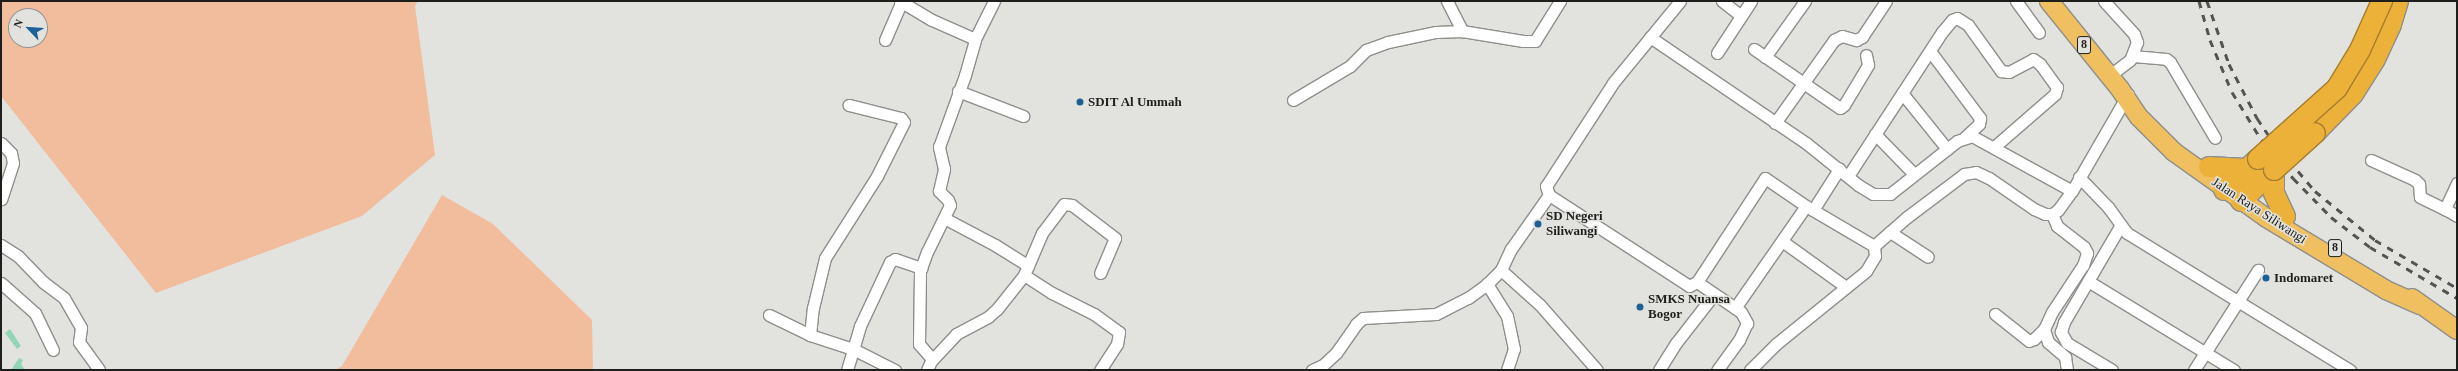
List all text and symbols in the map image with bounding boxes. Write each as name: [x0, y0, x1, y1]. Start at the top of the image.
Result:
north arrow: [8, 8, 48, 48]
text: N: [11, 17, 25, 29]
road number: 8: [2077, 35, 2091, 55]
place label: SDIT Al Ummah: [1088, 94, 1183, 110]
marker: SDIT Al Ummah: [1075, 97, 1085, 107]
street label: Jalan Raya Siliwangi: [2209, 175, 2309, 247]
place label: SD Negeri Siliwangi: [1546, 209, 1603, 240]
marker: SD Negeri Siliwangi: [1533, 219, 1543, 229]
road number: 8: [2328, 238, 2342, 258]
place label: Indomaret: [2274, 270, 2333, 286]
marker: Indomaret: [2261, 273, 2271, 283]
place label: SMKS Nuansa Bogor: [1648, 292, 1730, 323]
marker: SMKS Nuansa Bogor: [1635, 302, 1645, 312]

